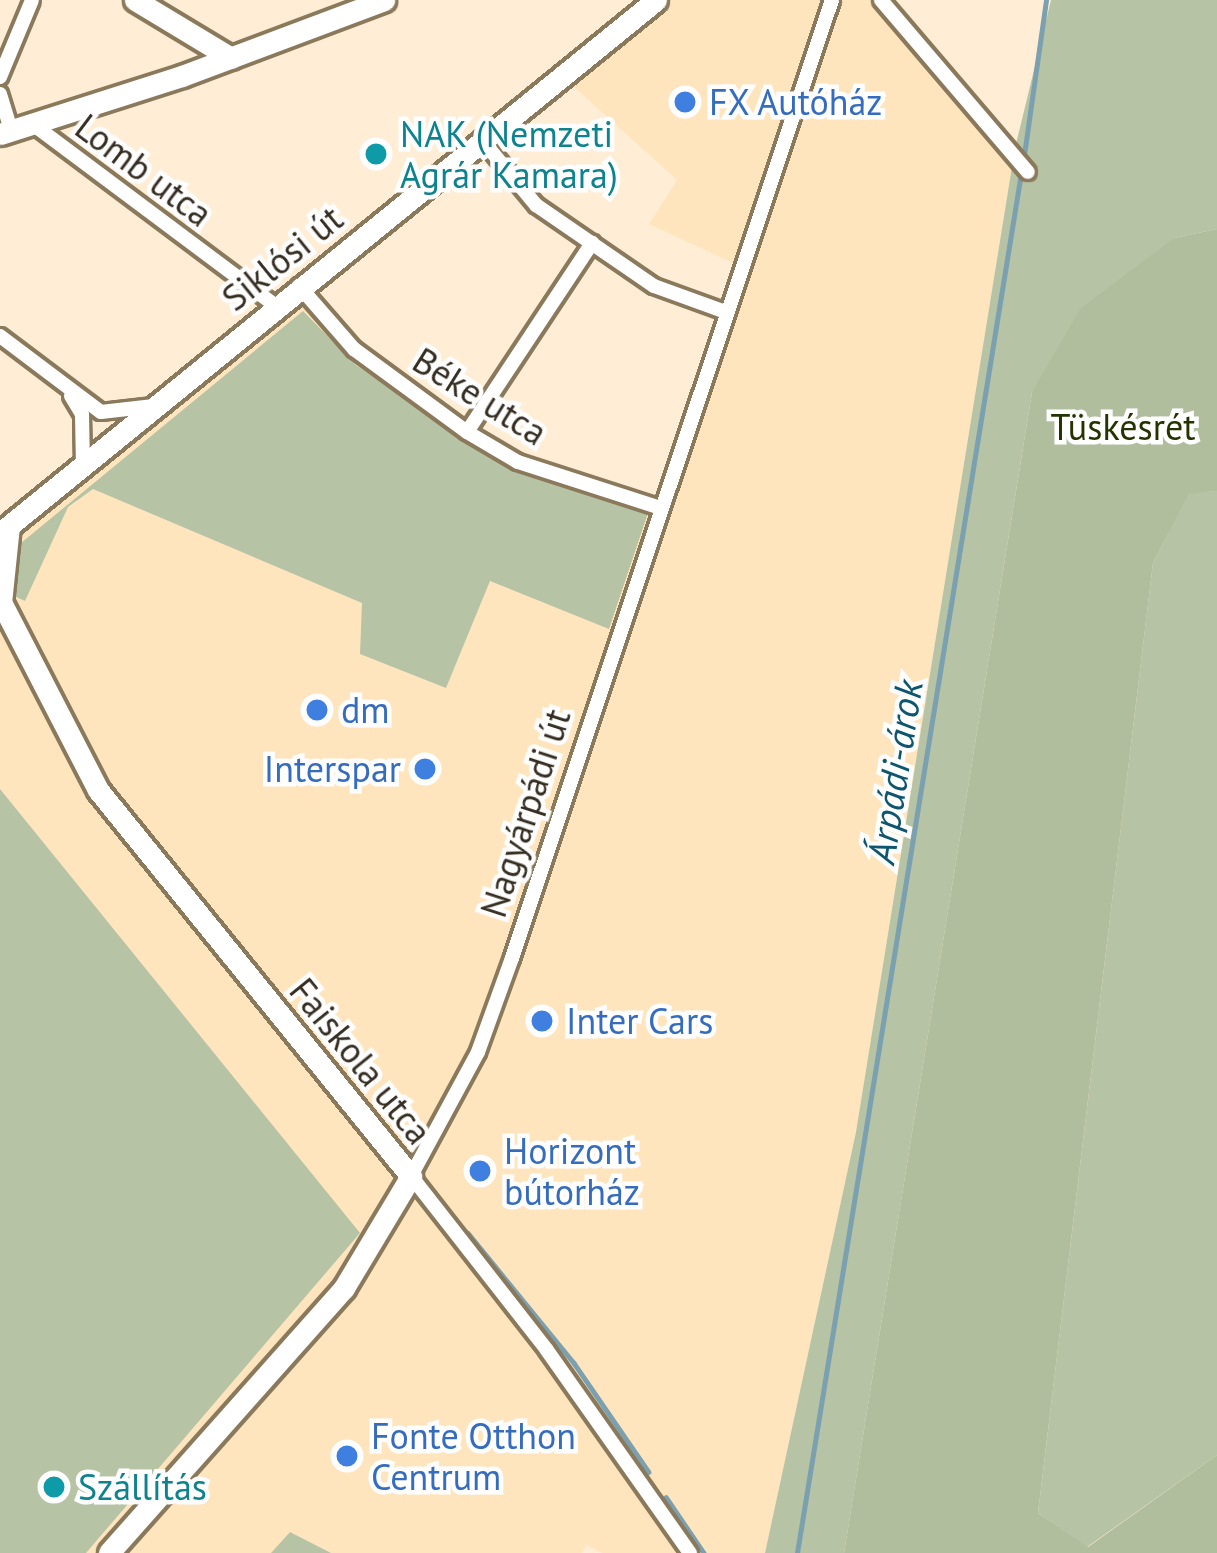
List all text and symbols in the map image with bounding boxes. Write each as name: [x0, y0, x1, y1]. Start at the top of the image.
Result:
place label: FX Autóház: [709, 80, 885, 124]
marker: FX Autóház: [672, 89, 698, 115]
street label: Lomb utca: [67, 105, 221, 235]
place label: NAK (Nemzeti Agrár Kamara): [400, 111, 618, 196]
marker: NAK (Nemzeti Agrár Kamara): [363, 141, 389, 167]
street label: Siklósi út: [213, 197, 351, 319]
street label: Béke utca: [405, 338, 555, 454]
park label: Tüskésrét: [1051, 405, 1195, 449]
water label: Árpádi-árok: [857, 677, 933, 867]
place label: dm: [341, 688, 390, 732]
marker: dm: [304, 697, 330, 723]
street label: Nagyárpádi út: [471, 704, 579, 922]
place label: Interspar: [264, 747, 401, 791]
marker: Interspar: [412, 756, 438, 782]
street label: Faiskola utca: [281, 969, 441, 1153]
place label: Inter Cars: [566, 999, 713, 1043]
marker: Inter Cars: [529, 1008, 555, 1034]
place label: Horizont bútorház: [504, 1128, 640, 1213]
marker: Horizont bútorház: [467, 1158, 493, 1184]
place label: Fonte Otthon Centrum: [371, 1413, 576, 1498]
marker: Fonte Otthon Centrum: [334, 1443, 360, 1469]
place label: Szállítás: [78, 1465, 207, 1509]
marker: Szállítás: [41, 1474, 67, 1500]

